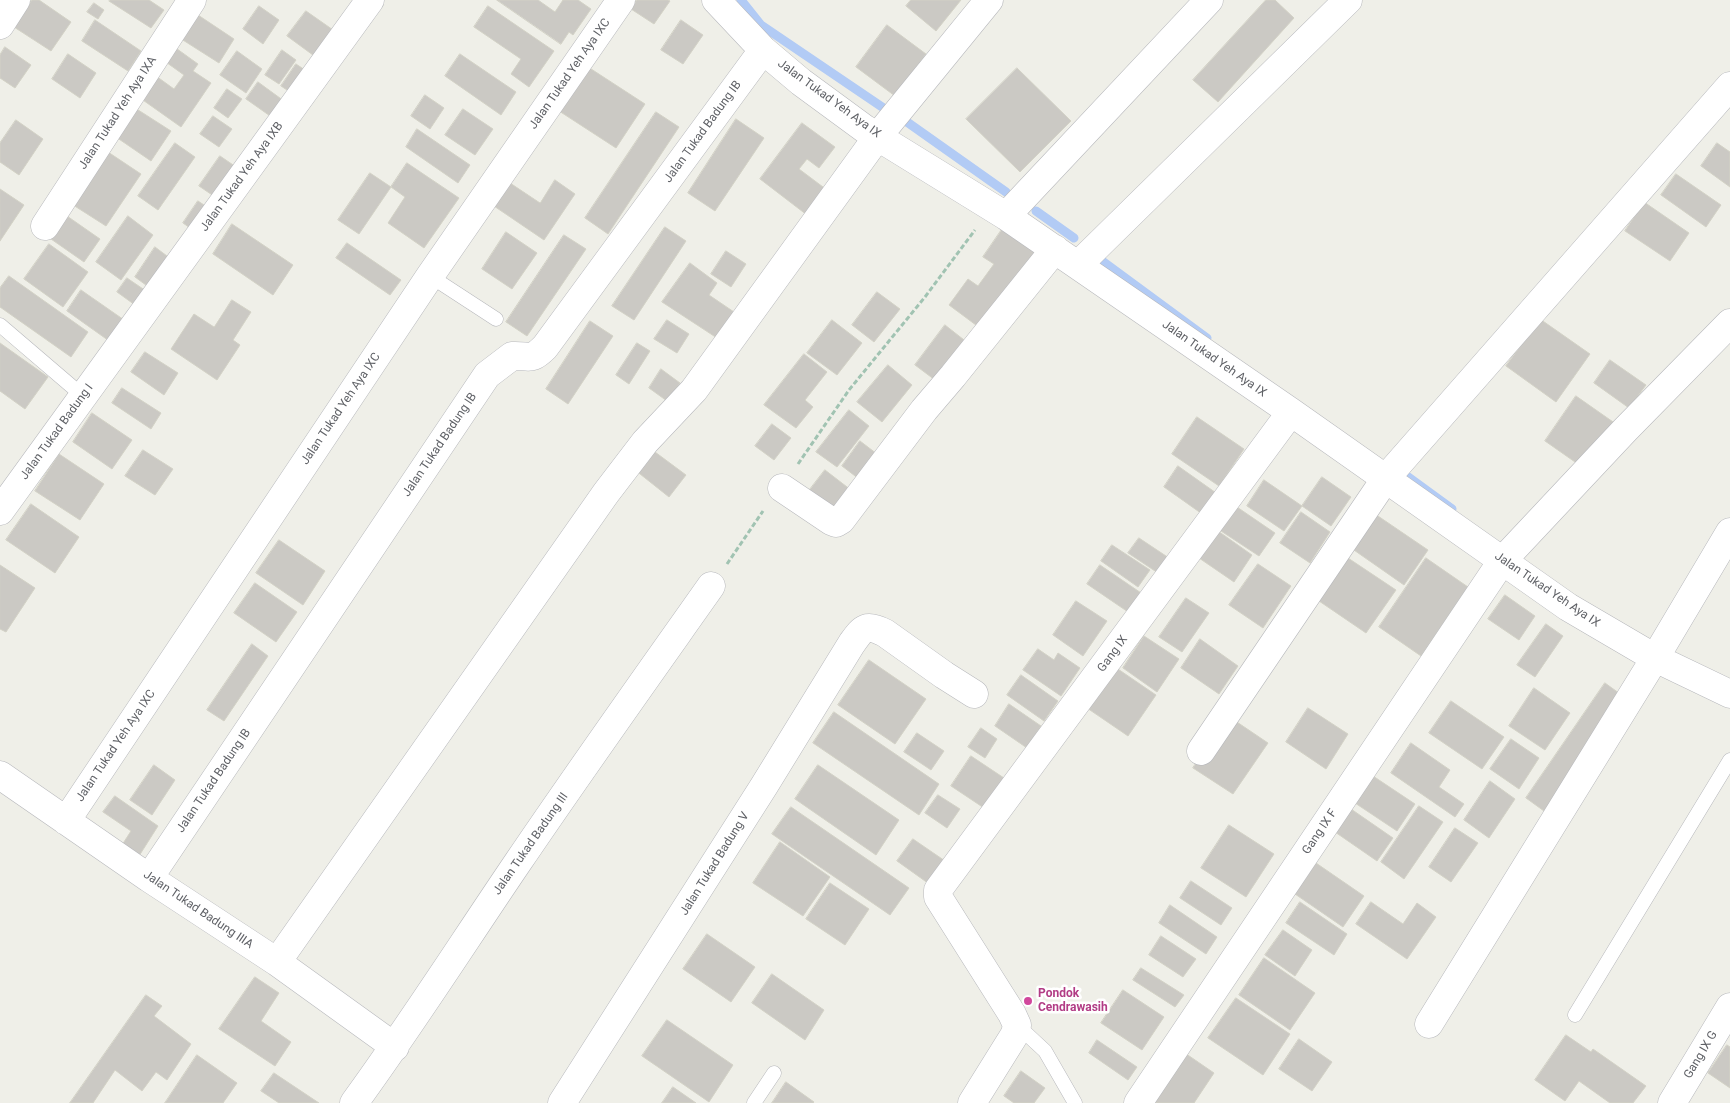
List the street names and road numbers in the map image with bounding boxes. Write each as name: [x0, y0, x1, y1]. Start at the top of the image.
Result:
street label: Jalan Tukad Yeh Aya IXC: [526, 16, 614, 132]
street label: Jalan Tukad Yeh Aya IXA: [76, 54, 160, 172]
street label: Jalan Tukad Yeh Aya IX: [775, 57, 883, 141]
street label: Jalan Tukad Badung IB: [661, 78, 745, 186]
street label: Jalan Tukad Yeh Aya IXB: [198, 120, 286, 234]
street label: Jalan Tukad Yeh Aya IX: [1159, 318, 1269, 400]
street label: Jalan Tukad Yeh Aya IXC: [298, 350, 384, 468]
street label: Jalan Tukad Badung I: [17, 381, 97, 483]
street label: Jalan Tukad Badung IB: [400, 390, 480, 500]
street label: Jalan Tukad Yeh Aya IX: [1492, 549, 1602, 631]
street label: Gang IX: [1095, 633, 1131, 675]
street label: Jalan Tukad Yeh Aya IXC: [73, 687, 159, 805]
street label: Jalan Tukad Badung IB: [174, 726, 254, 836]
street label: Jalan Tukad Badung III: [490, 790, 572, 898]
street label: Gang IX F: [1300, 807, 1340, 857]
street label: Jalan Tukad Badung V: [677, 810, 753, 918]
street label: Jalan Tukad Badung IIIA: [140, 868, 256, 952]
street label: Gang IX G: [1681, 1029, 1721, 1081]

